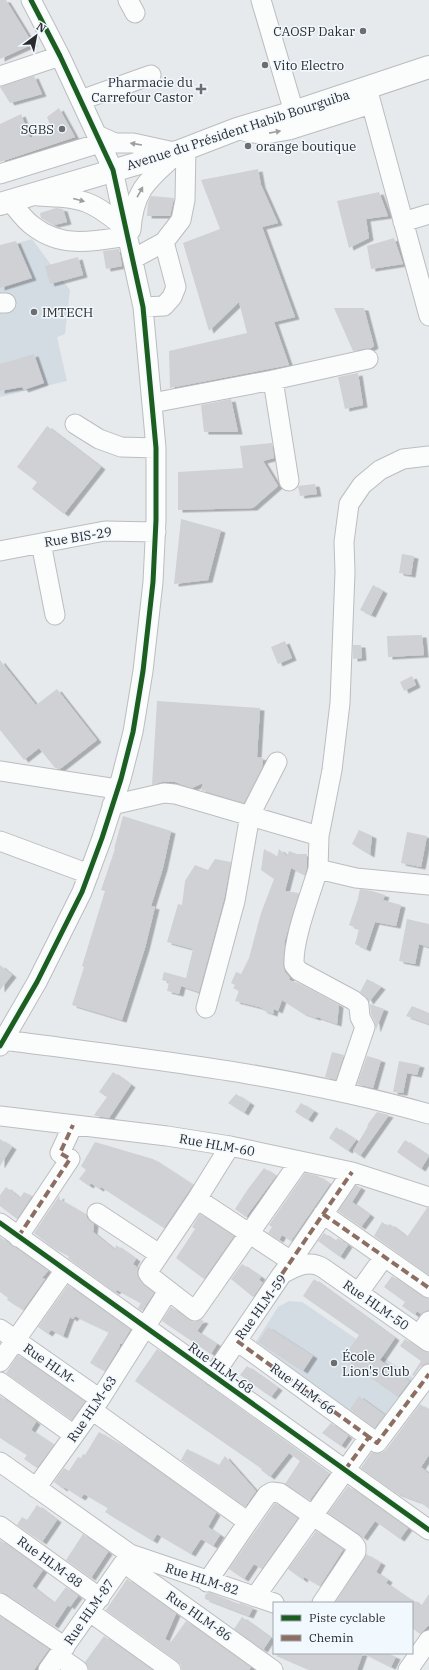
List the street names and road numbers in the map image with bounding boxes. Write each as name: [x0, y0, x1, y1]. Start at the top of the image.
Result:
street label: Avenue du Président Habib Bourguiba: [124, 86, 352, 174]
street label: Rue BIS-29: [43, 523, 113, 551]
street label: Rue HLM-60: [178, 1130, 256, 1160]
street label: Rue HLM-59: [232, 1271, 290, 1343]
street label: Rue HLM-50: [340, 1276, 412, 1334]
street label: Rue HLM-68: [185, 1339, 257, 1398]
street label: Rue HLM-: [20, 1340, 80, 1388]
street label: Rue HLM-66: [267, 1360, 339, 1418]
street label: Rue HLM-63: [64, 1372, 120, 1446]
street label: Rue HLM-88: [14, 1533, 86, 1592]
street label: Rue HLM-82: [163, 1559, 241, 1599]
street label: Rue HLM-87: [60, 1576, 118, 1648]
street label: Rue HLM-86: [163, 1587, 235, 1645]

